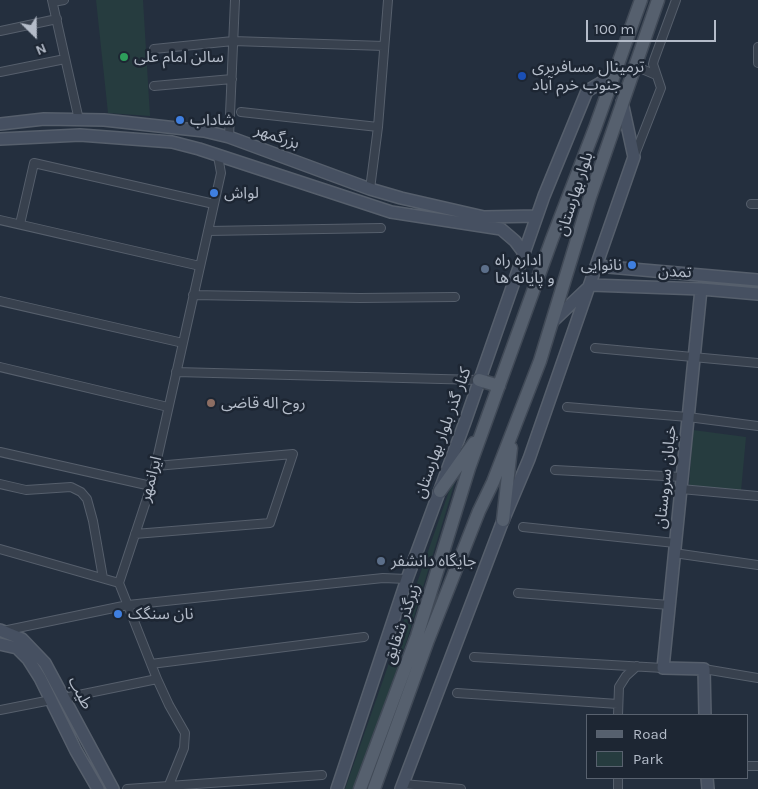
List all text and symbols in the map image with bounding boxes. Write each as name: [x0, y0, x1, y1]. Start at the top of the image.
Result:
north arrow: [10, 10, 60, 60]
scale bar: [588, 10, 718, 42]
text: 100 m: [594, 20, 634, 38]
text: N: [33, 39, 49, 59]
place label: سالن امام علی: [134, 47, 224, 67]
marker: سالن امام علی: [118, 51, 130, 63]
place label: ترمینال مسافربری جنوب خرم آباد: [532, 57, 644, 95]
marker: ترمینال مسافربری جنوب خرم آباد: [516, 70, 528, 82]
place label: شاداب: [190, 110, 235, 130]
marker: شاداب: [174, 114, 186, 126]
street label: بزرگمهر: [252, 120, 302, 154]
street label: بلوار بهارستان: [552, 150, 598, 238]
place label: لواش: [224, 183, 259, 203]
marker: لواش: [208, 187, 220, 199]
place label: اداره راه و پایانه ها: [495, 250, 555, 288]
place label: نانوایی: [581, 255, 622, 275]
marker: نانوایی: [626, 259, 638, 271]
street label: تمدن: [658, 262, 692, 282]
marker: اداره راه و پایانه ها: [479, 263, 491, 275]
street label: کنار گذر بلوار بهارستان: [410, 365, 476, 501]
place label: روح اله قاضی: [221, 393, 306, 413]
marker: روح اله قاضی: [205, 397, 217, 409]
street label: خیابان سروستان: [651, 424, 681, 530]
street label: ایرانمهر: [136, 454, 166, 504]
place label: جایگاه دانشفر: [391, 551, 477, 571]
marker: جایگاه دانشفر: [375, 555, 387, 567]
street label: زیرگذر شقایق: [379, 581, 425, 667]
place label: نان سنگک: [128, 604, 193, 624]
marker: نان سنگک: [112, 608, 124, 620]
street label: طیب: [63, 673, 97, 713]
legend: [586, 714, 748, 779]
text: Road: [633, 725, 668, 743]
text: Park: [633, 750, 663, 768]

